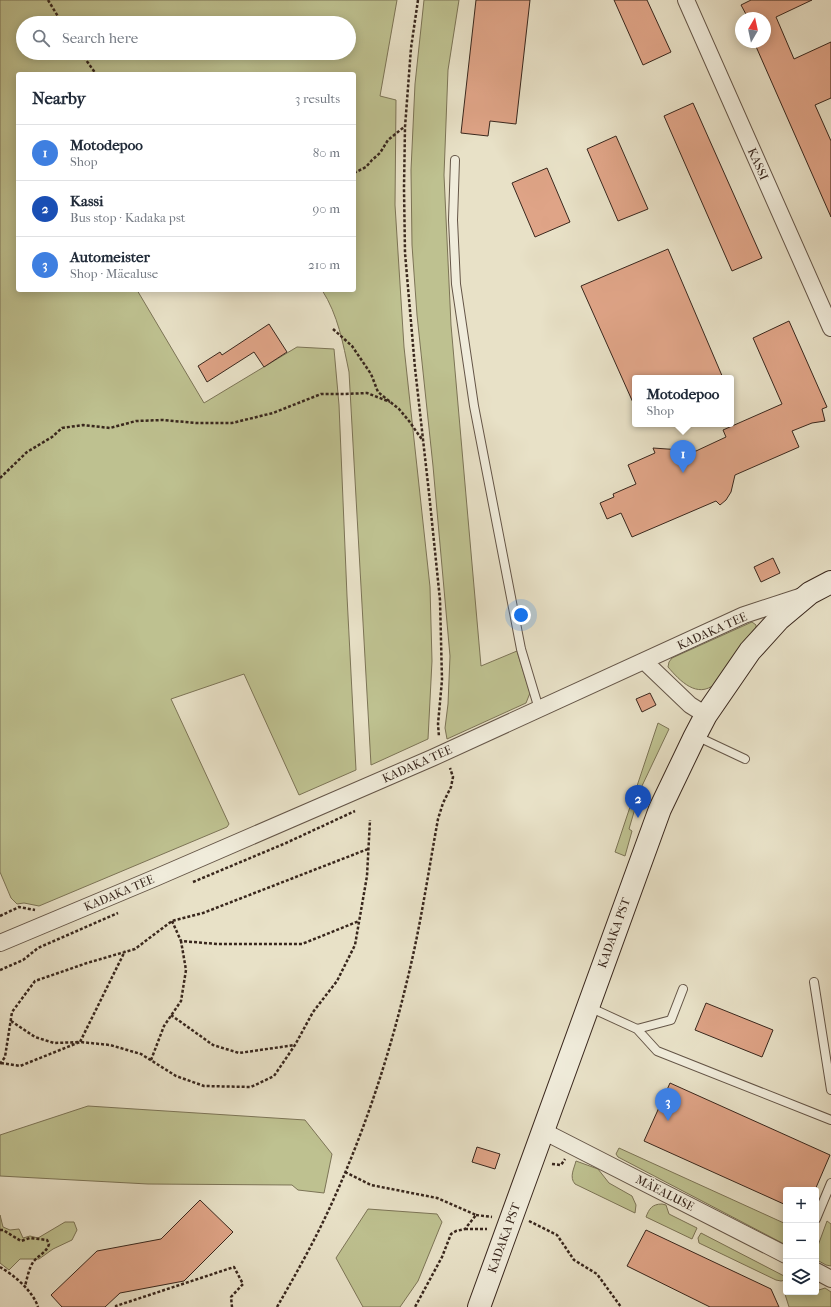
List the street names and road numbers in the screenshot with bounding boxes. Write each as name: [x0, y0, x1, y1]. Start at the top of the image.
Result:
street label: KASSI: [745, 146, 771, 182]
street label: KADAKA TEE: [675, 609, 749, 653]
street label: KADAKA TEE: [380, 742, 454, 786]
street label: KADAKA TEE: [82, 872, 156, 914]
street label: KADAKA PST: [595, 895, 634, 970]
street label: MÄEALUSE: [633, 1171, 697, 1214]
street label: KADAKA PST: [485, 1200, 524, 1275]

